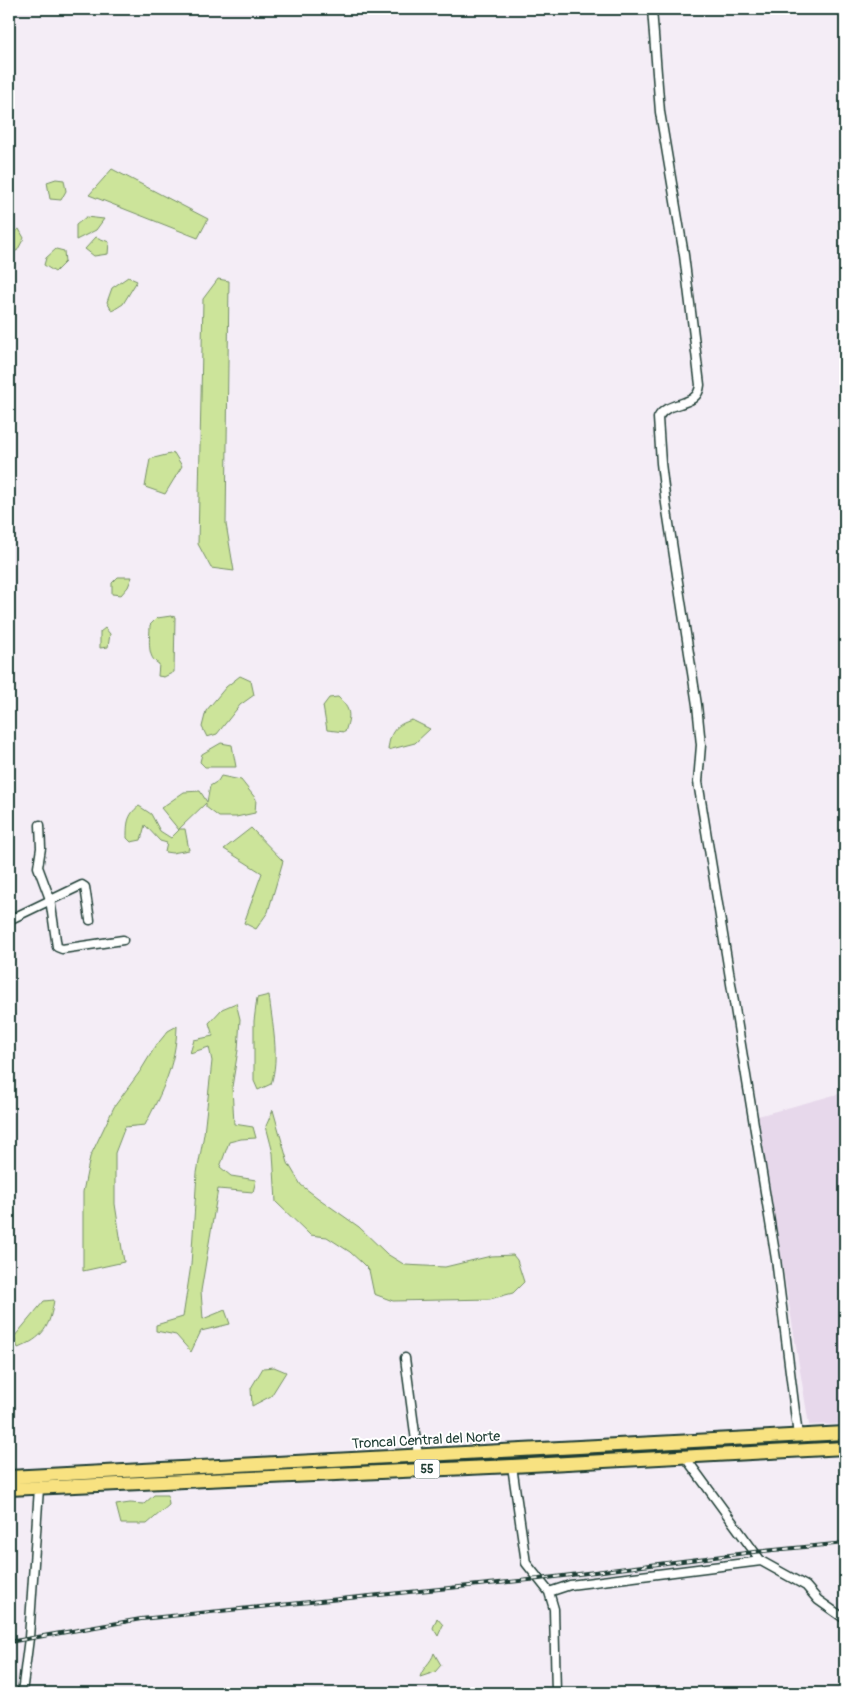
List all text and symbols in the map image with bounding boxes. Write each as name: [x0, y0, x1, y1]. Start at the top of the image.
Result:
street label: Troncal Central del Norte: [351, 1428, 501, 1452]
road number: 55: [414, 1460, 440, 1478]

